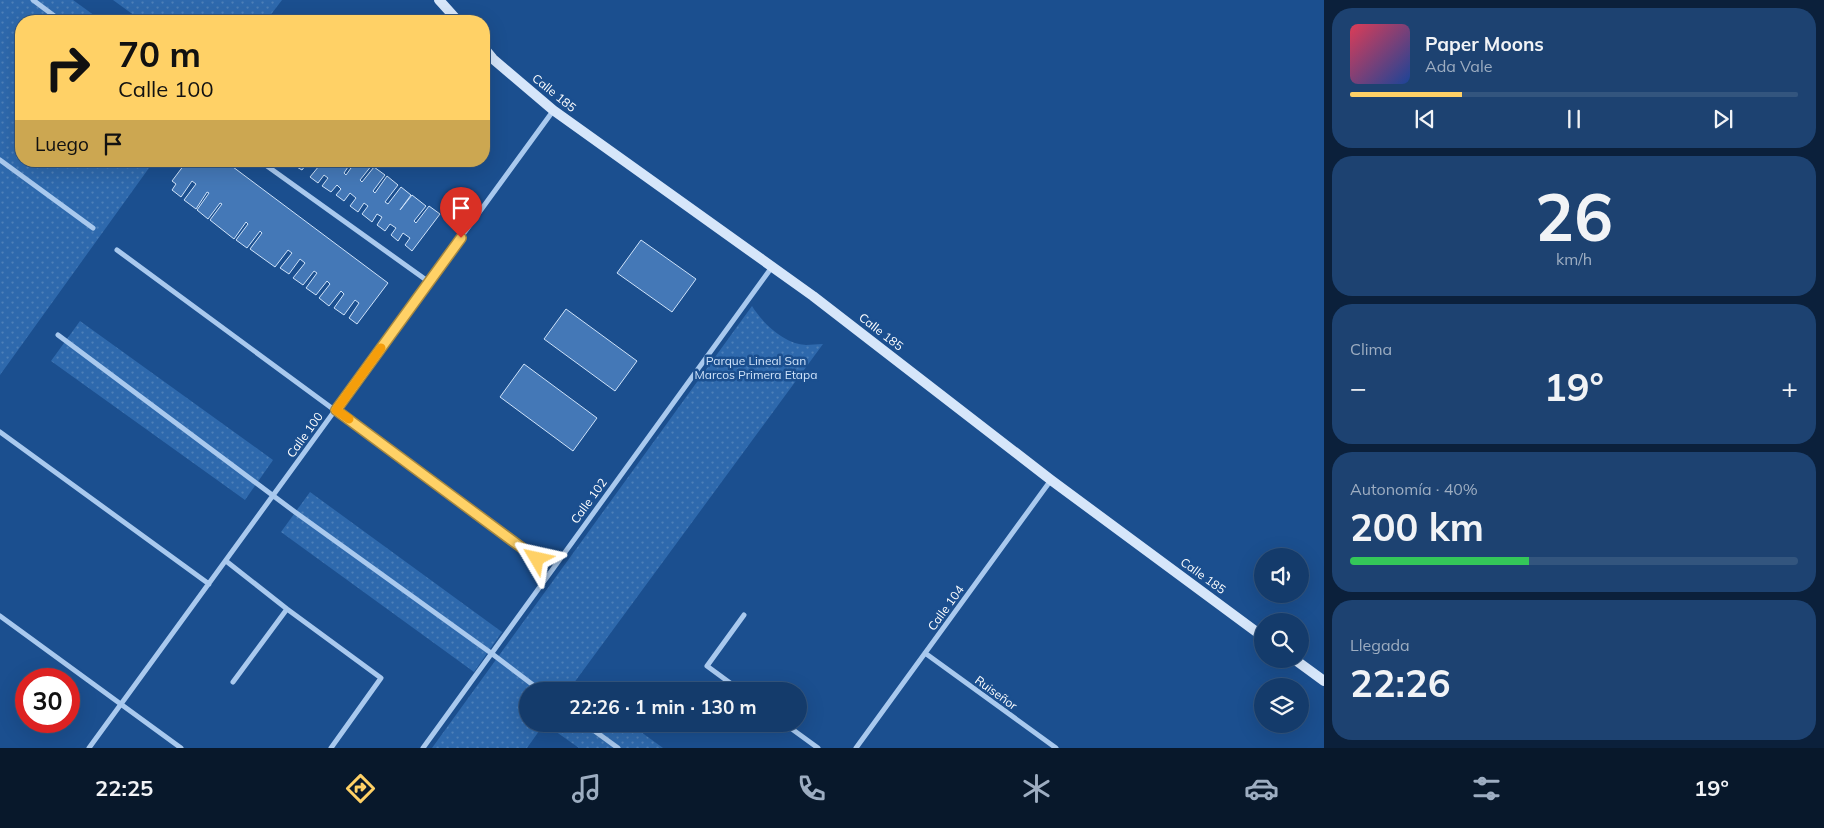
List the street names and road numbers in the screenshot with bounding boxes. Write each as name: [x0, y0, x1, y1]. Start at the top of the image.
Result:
street label: Calle 185: [529, 70, 579, 115]
street label: Calle 185: [856, 310, 906, 354]
street label: Calle 100: [283, 409, 326, 460]
street label: Calle 102: [567, 475, 610, 526]
street label: Calle 185: [1178, 554, 1229, 597]
street label: Calle 104: [924, 582, 967, 633]
street label: Ruiseñor: [972, 672, 1021, 713]

